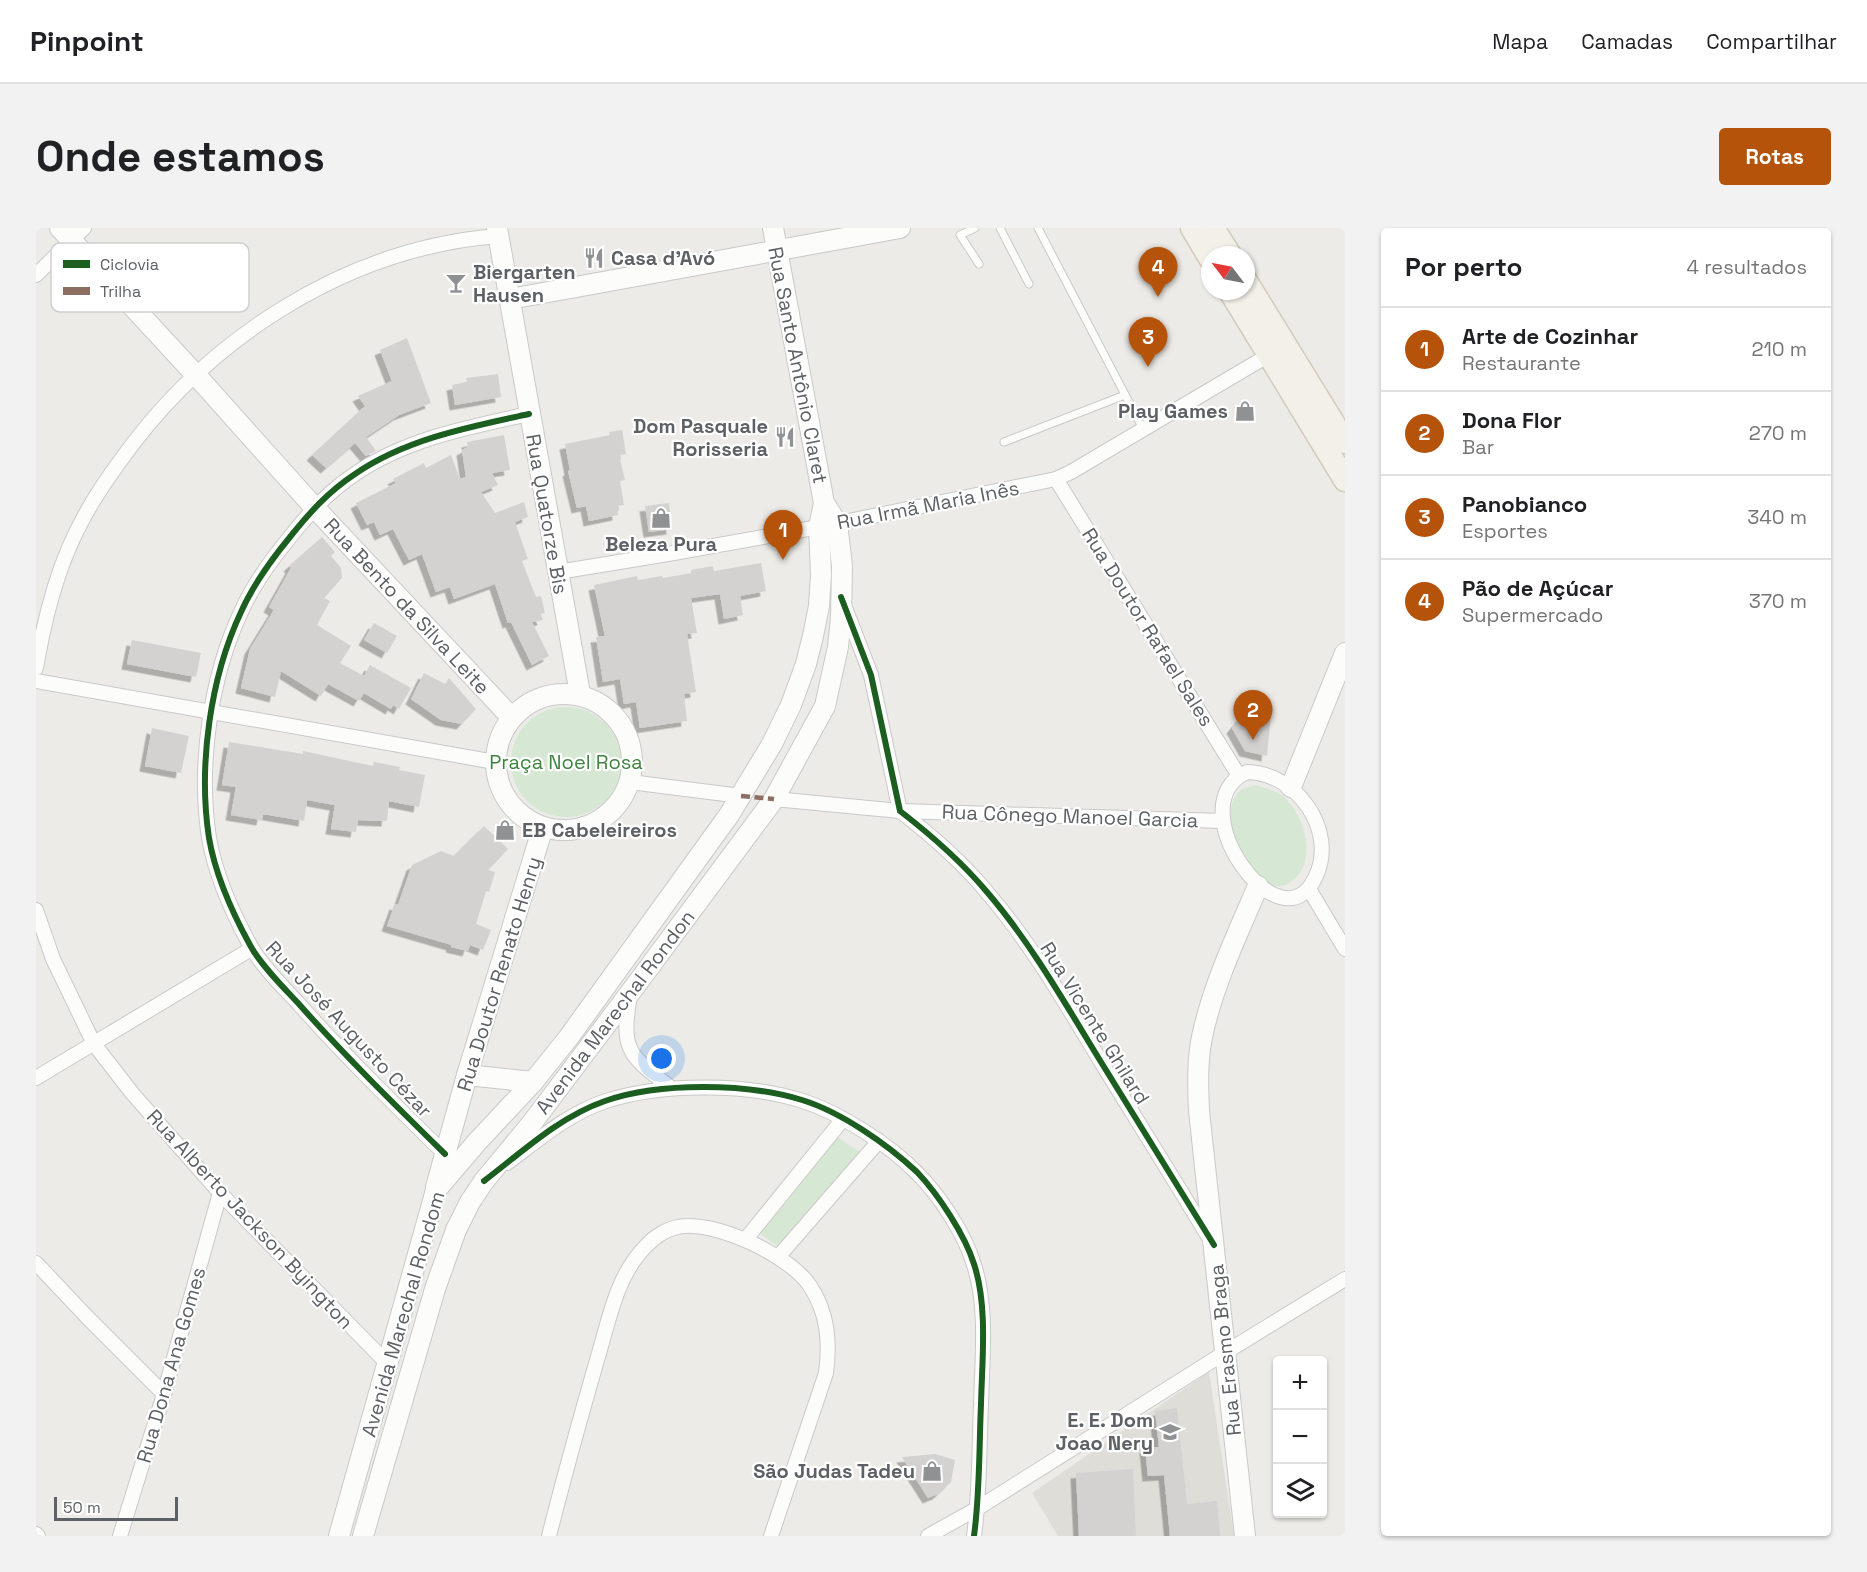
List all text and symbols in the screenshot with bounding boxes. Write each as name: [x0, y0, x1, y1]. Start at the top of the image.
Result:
text: Pinpoint: [30, 23, 144, 59]
text: Mapa: [1492, 28, 1548, 55]
text: Camadas: [1581, 28, 1673, 55]
text: Compartilhar: [1706, 28, 1837, 55]
button: Rotas: [1719, 128, 1831, 185]
text: Onde estamos: [36, 130, 325, 183]
legend: [51, 243, 249, 312]
street label: Rua Santo Antônio Claret: [762, 244, 834, 486]
place label: Casa d'Avó: [611, 245, 715, 271]
restaurant icon: Casa d'Avó: [582, 246, 606, 270]
north arrow: [1201, 246, 1255, 300]
pin: 4: [1138, 248, 1178, 297]
text: Por perto: [1405, 250, 1522, 284]
text: Ciclovia: [100, 254, 159, 275]
text: 4 resultados: [1687, 254, 1807, 280]
place label: Biergarten Hausen: [473, 259, 576, 308]
bar icon: Biergarten Hausen: [444, 271, 468, 295]
text: Trilha: [100, 281, 141, 302]
pin: 3: [1128, 318, 1168, 367]
text: Arte de Cozinhar: [1462, 322, 1638, 350]
text: 1: [1420, 336, 1429, 362]
text: 210 m: [1751, 336, 1807, 362]
text: Restaurante: [1462, 350, 1581, 376]
place label: Play Games: [1118, 398, 1228, 424]
shop icon: Play Games: [1233, 399, 1257, 423]
text: Dona Flor: [1462, 406, 1562, 434]
place label: Dom Pasquale Rorisseria: [633, 413, 768, 462]
text: 2: [1419, 420, 1430, 446]
text: 270 m: [1749, 420, 1807, 446]
restaurant icon: Dom Pasquale Rorisseria: [773, 425, 797, 449]
street label: Rua Quatorze Bis: [520, 432, 574, 596]
text: Bar: [1462, 434, 1494, 460]
street label: Rua Irmã Maria Inês: [835, 475, 1021, 535]
text: Panobianco: [1462, 490, 1587, 518]
text: 3: [1418, 504, 1431, 530]
text: 340 m: [1747, 504, 1807, 530]
shop icon: Beleza Pura: [649, 506, 673, 530]
pin: 1: [764, 510, 802, 560]
street label: Rua Bento da Silva Leite: [318, 512, 496, 700]
text: Esportes: [1462, 518, 1548, 544]
street label: Rua Doutor Rafael Sales: [1076, 523, 1220, 731]
place label: Beleza Pura: [605, 531, 718, 557]
text: Pão de Açúcar: [1462, 574, 1613, 602]
text: 4: [1418, 588, 1431, 614]
text: 370 m: [1749, 588, 1807, 614]
text: Supermercado: [1462, 602, 1603, 628]
pin: 2: [1234, 690, 1272, 740]
park label: Praça Noel Rosa: [489, 749, 643, 775]
street label: Rua Cônego Manoel Garcia: [941, 799, 1199, 833]
place label: EB Cabeleireiros: [522, 817, 677, 843]
shop icon: EB Cabeleireiros: [493, 818, 517, 842]
street label: Rua Doutor Renato Henry: [451, 853, 547, 1095]
street label: Avenida Marechal Rondon: [530, 905, 700, 1119]
street label: Rua José Augusto Cézar: [260, 935, 438, 1123]
street label: Rua Vicente Ghilard: [1034, 937, 1156, 1109]
your location: [647, 1044, 676, 1073]
street label: Rua Alberto Jackson Byington: [141, 1103, 359, 1335]
street label: Avenida Marechal Rondom: [355, 1188, 451, 1440]
street label: Rua Erasmo Braga: [1203, 1263, 1247, 1437]
street label: Rua Dona Ana Gomes: [131, 1264, 211, 1466]
map controls: [1273, 1356, 1327, 1518]
button: +: [1273, 1356, 1327, 1410]
place label: E. E. Dom Joao Nery: [1055, 1407, 1153, 1456]
button: −: [1273, 1410, 1327, 1464]
school or university icon: E. E. Dom Joao Nery: [1158, 1420, 1182, 1444]
place label: São Judas Tadeu: [753, 1458, 915, 1484]
shop icon: São Judas Tadeu: [920, 1459, 944, 1483]
button: layers: [1273, 1464, 1327, 1518]
scale bar: [54, 1494, 178, 1522]
text: 50 m: [63, 1497, 101, 1518]

